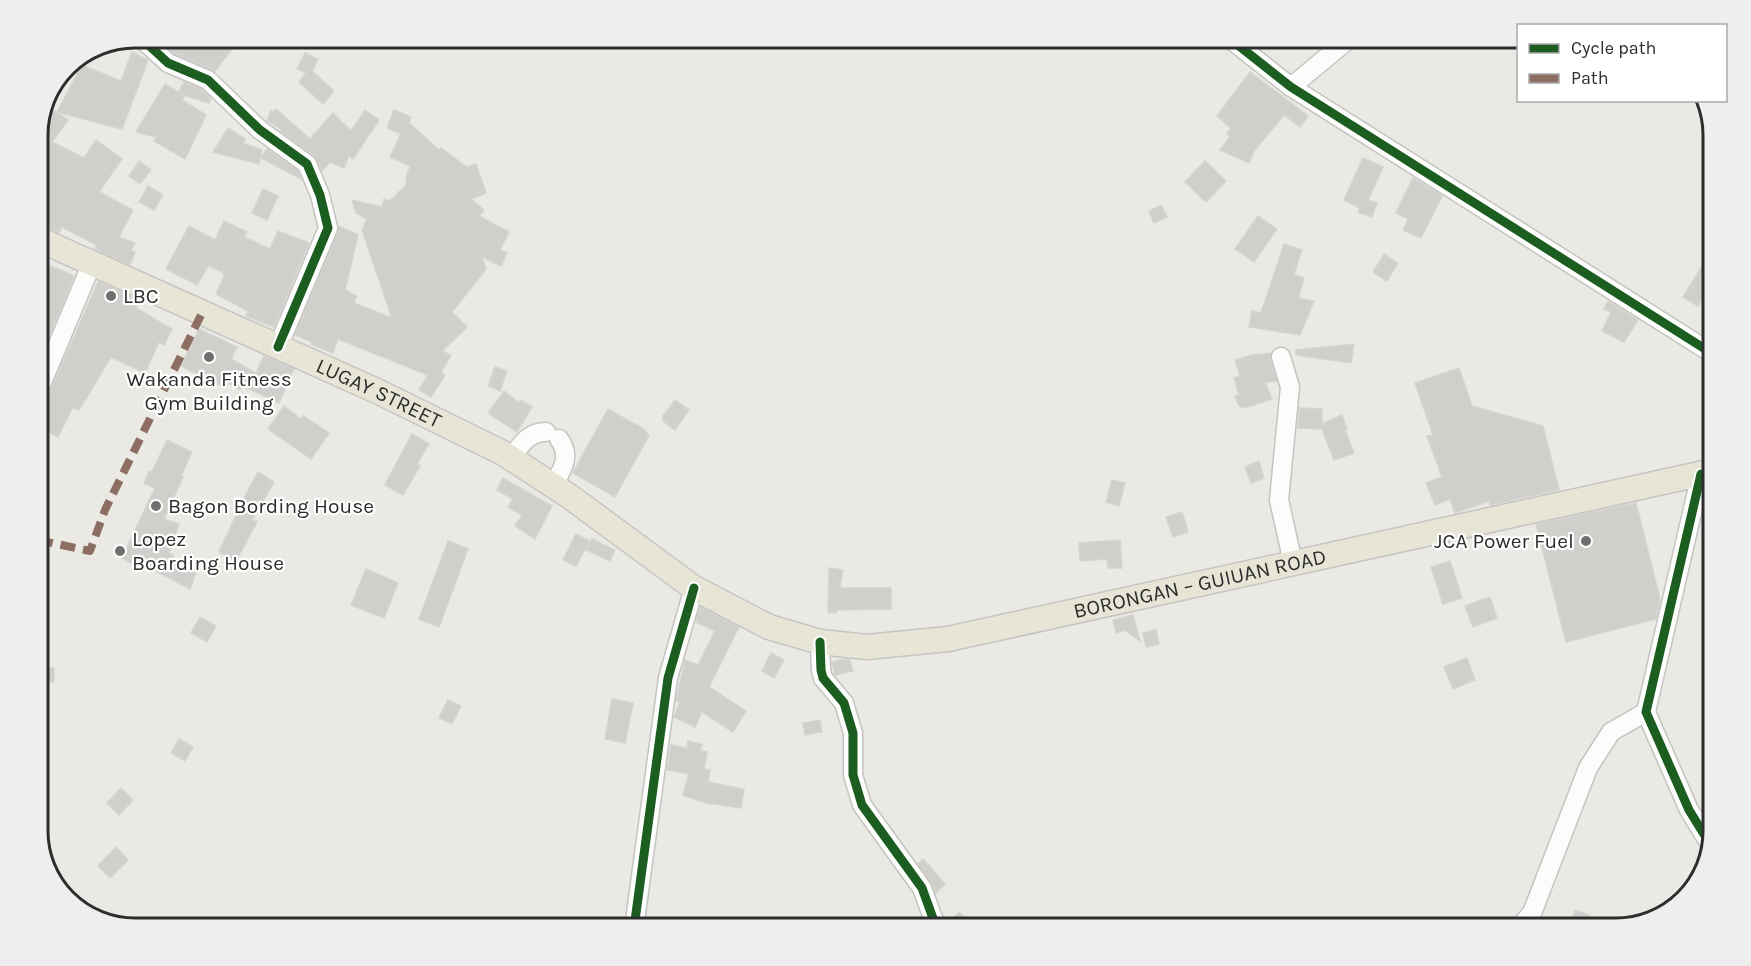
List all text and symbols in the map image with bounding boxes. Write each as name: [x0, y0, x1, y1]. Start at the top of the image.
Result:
legend: [1517, 24, 1727, 102]
text: Cycle path: [1571, 37, 1656, 59]
text: Path: [1571, 67, 1609, 89]
place label: LBC: [123, 284, 159, 308]
marker: LBC: [104, 289, 118, 303]
marker: Wakanda Fitness Gym Building: [202, 350, 216, 364]
street label: LUGAY STREET: [313, 353, 446, 433]
place label: Wakanda Fitness Gym Building: [126, 367, 292, 415]
place label: Bagon Bording House: [168, 494, 374, 518]
marker: Bagon Bording House: [149, 499, 163, 513]
place label: Lopez Boarding House: [132, 527, 284, 575]
place label: JCA Power Fuel: [1434, 529, 1574, 553]
marker: JCA Power Fuel: [1579, 534, 1593, 548]
marker: Lopez Boarding House: [113, 544, 127, 558]
street label: BORONGAN – GUIUAN ROAD: [1071, 544, 1328, 623]

